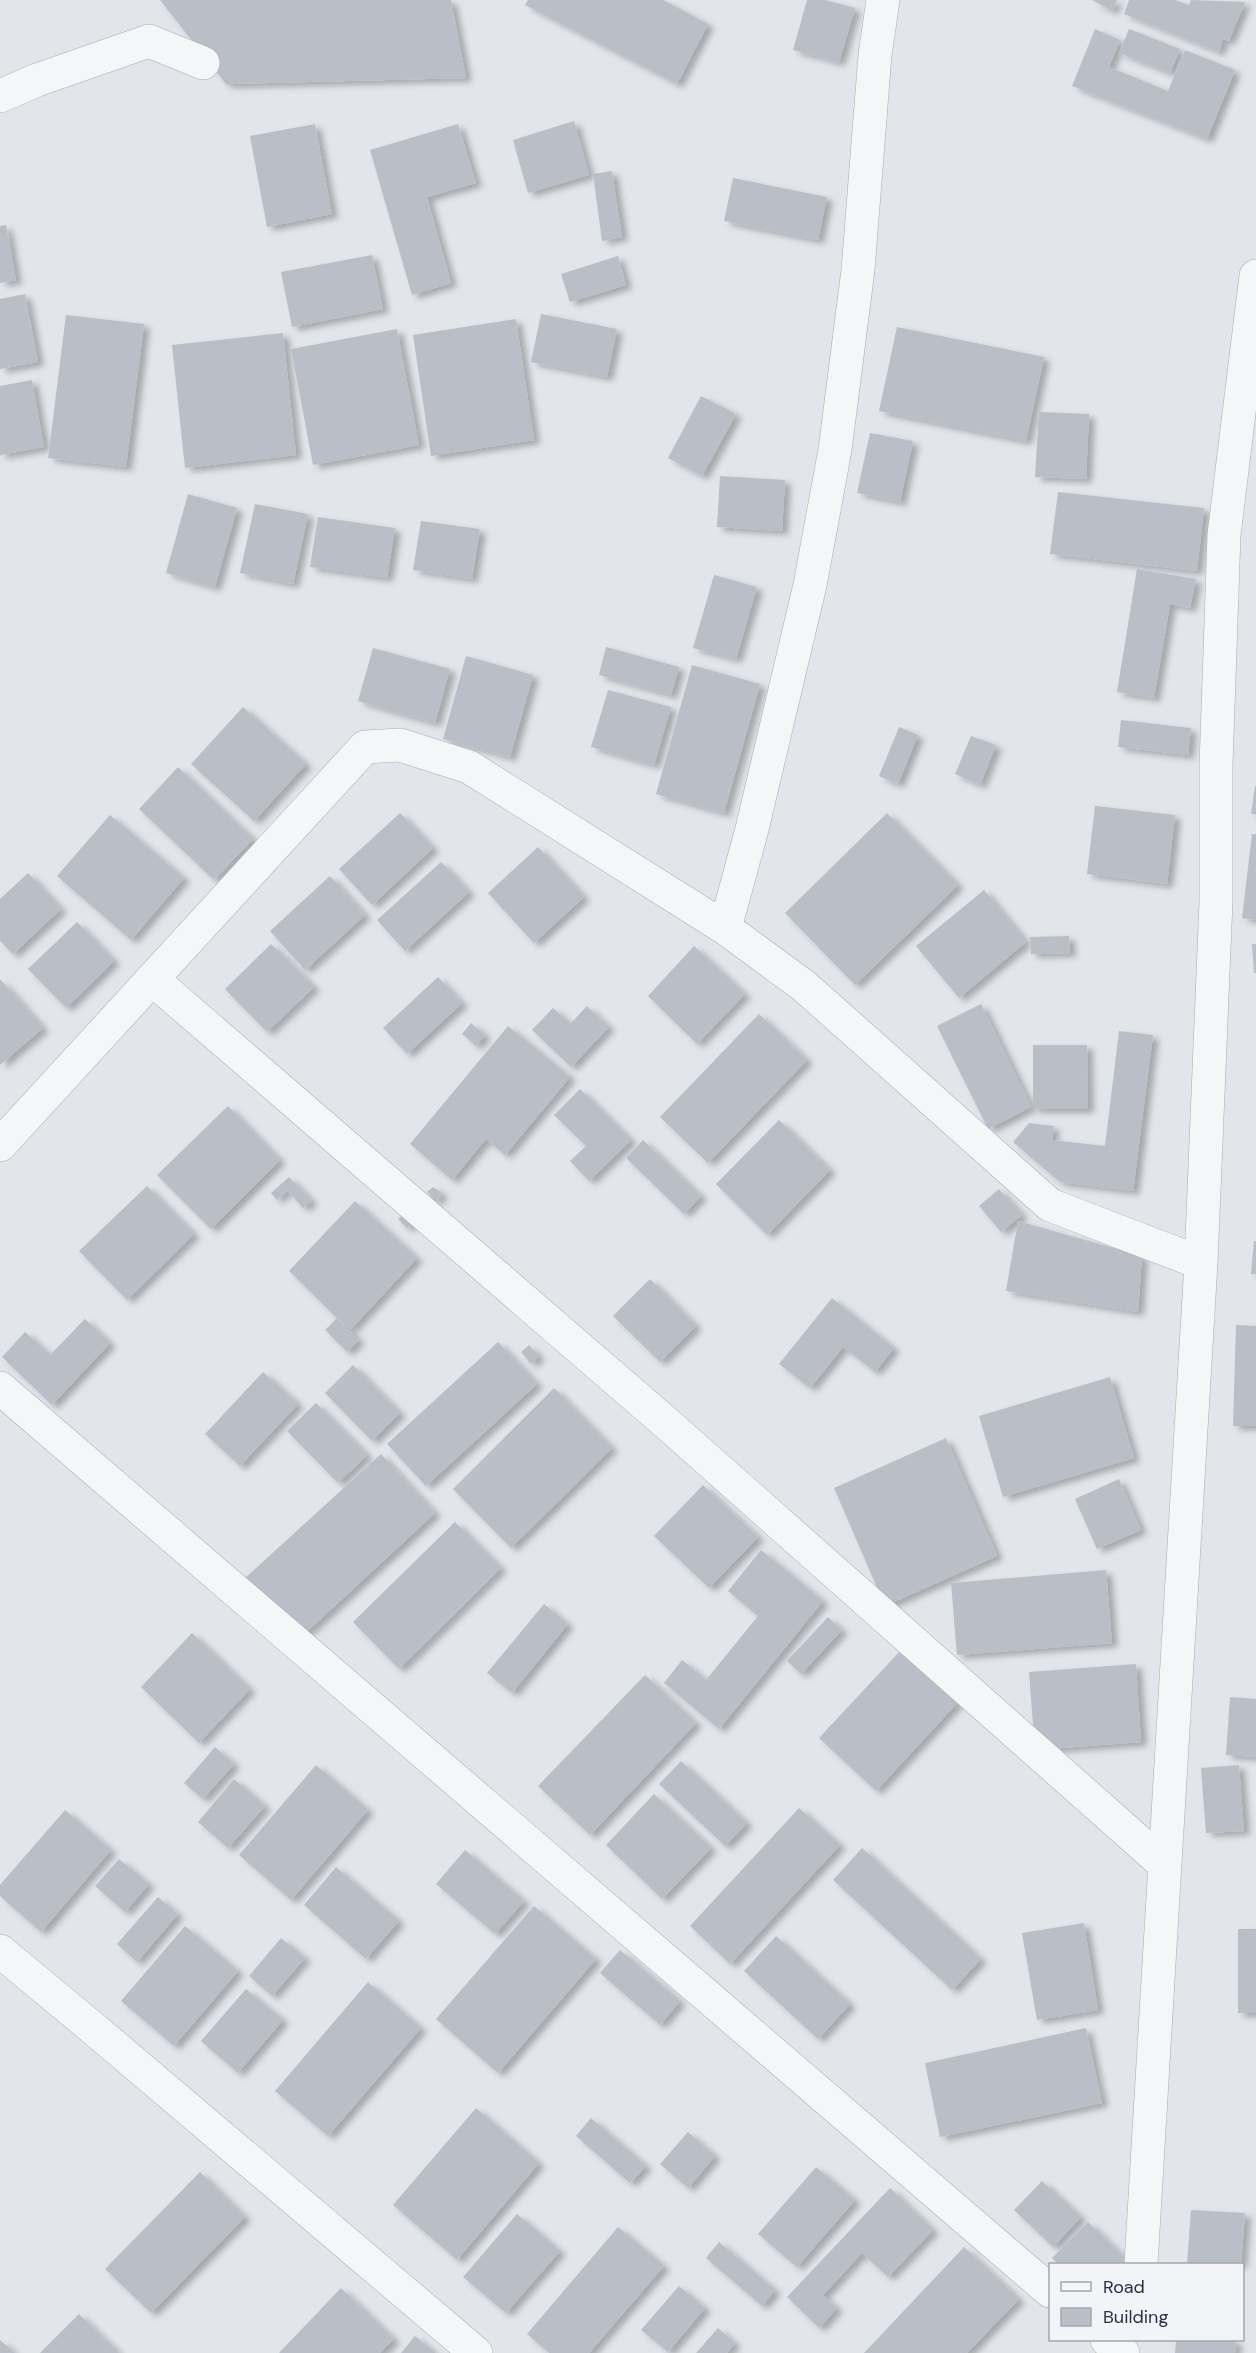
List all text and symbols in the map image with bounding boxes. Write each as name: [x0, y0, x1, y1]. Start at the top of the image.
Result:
legend: [1049, 2263, 1244, 2341]
text: Road: [1103, 2275, 1145, 2299]
text: Building: [1103, 2305, 1168, 2329]

